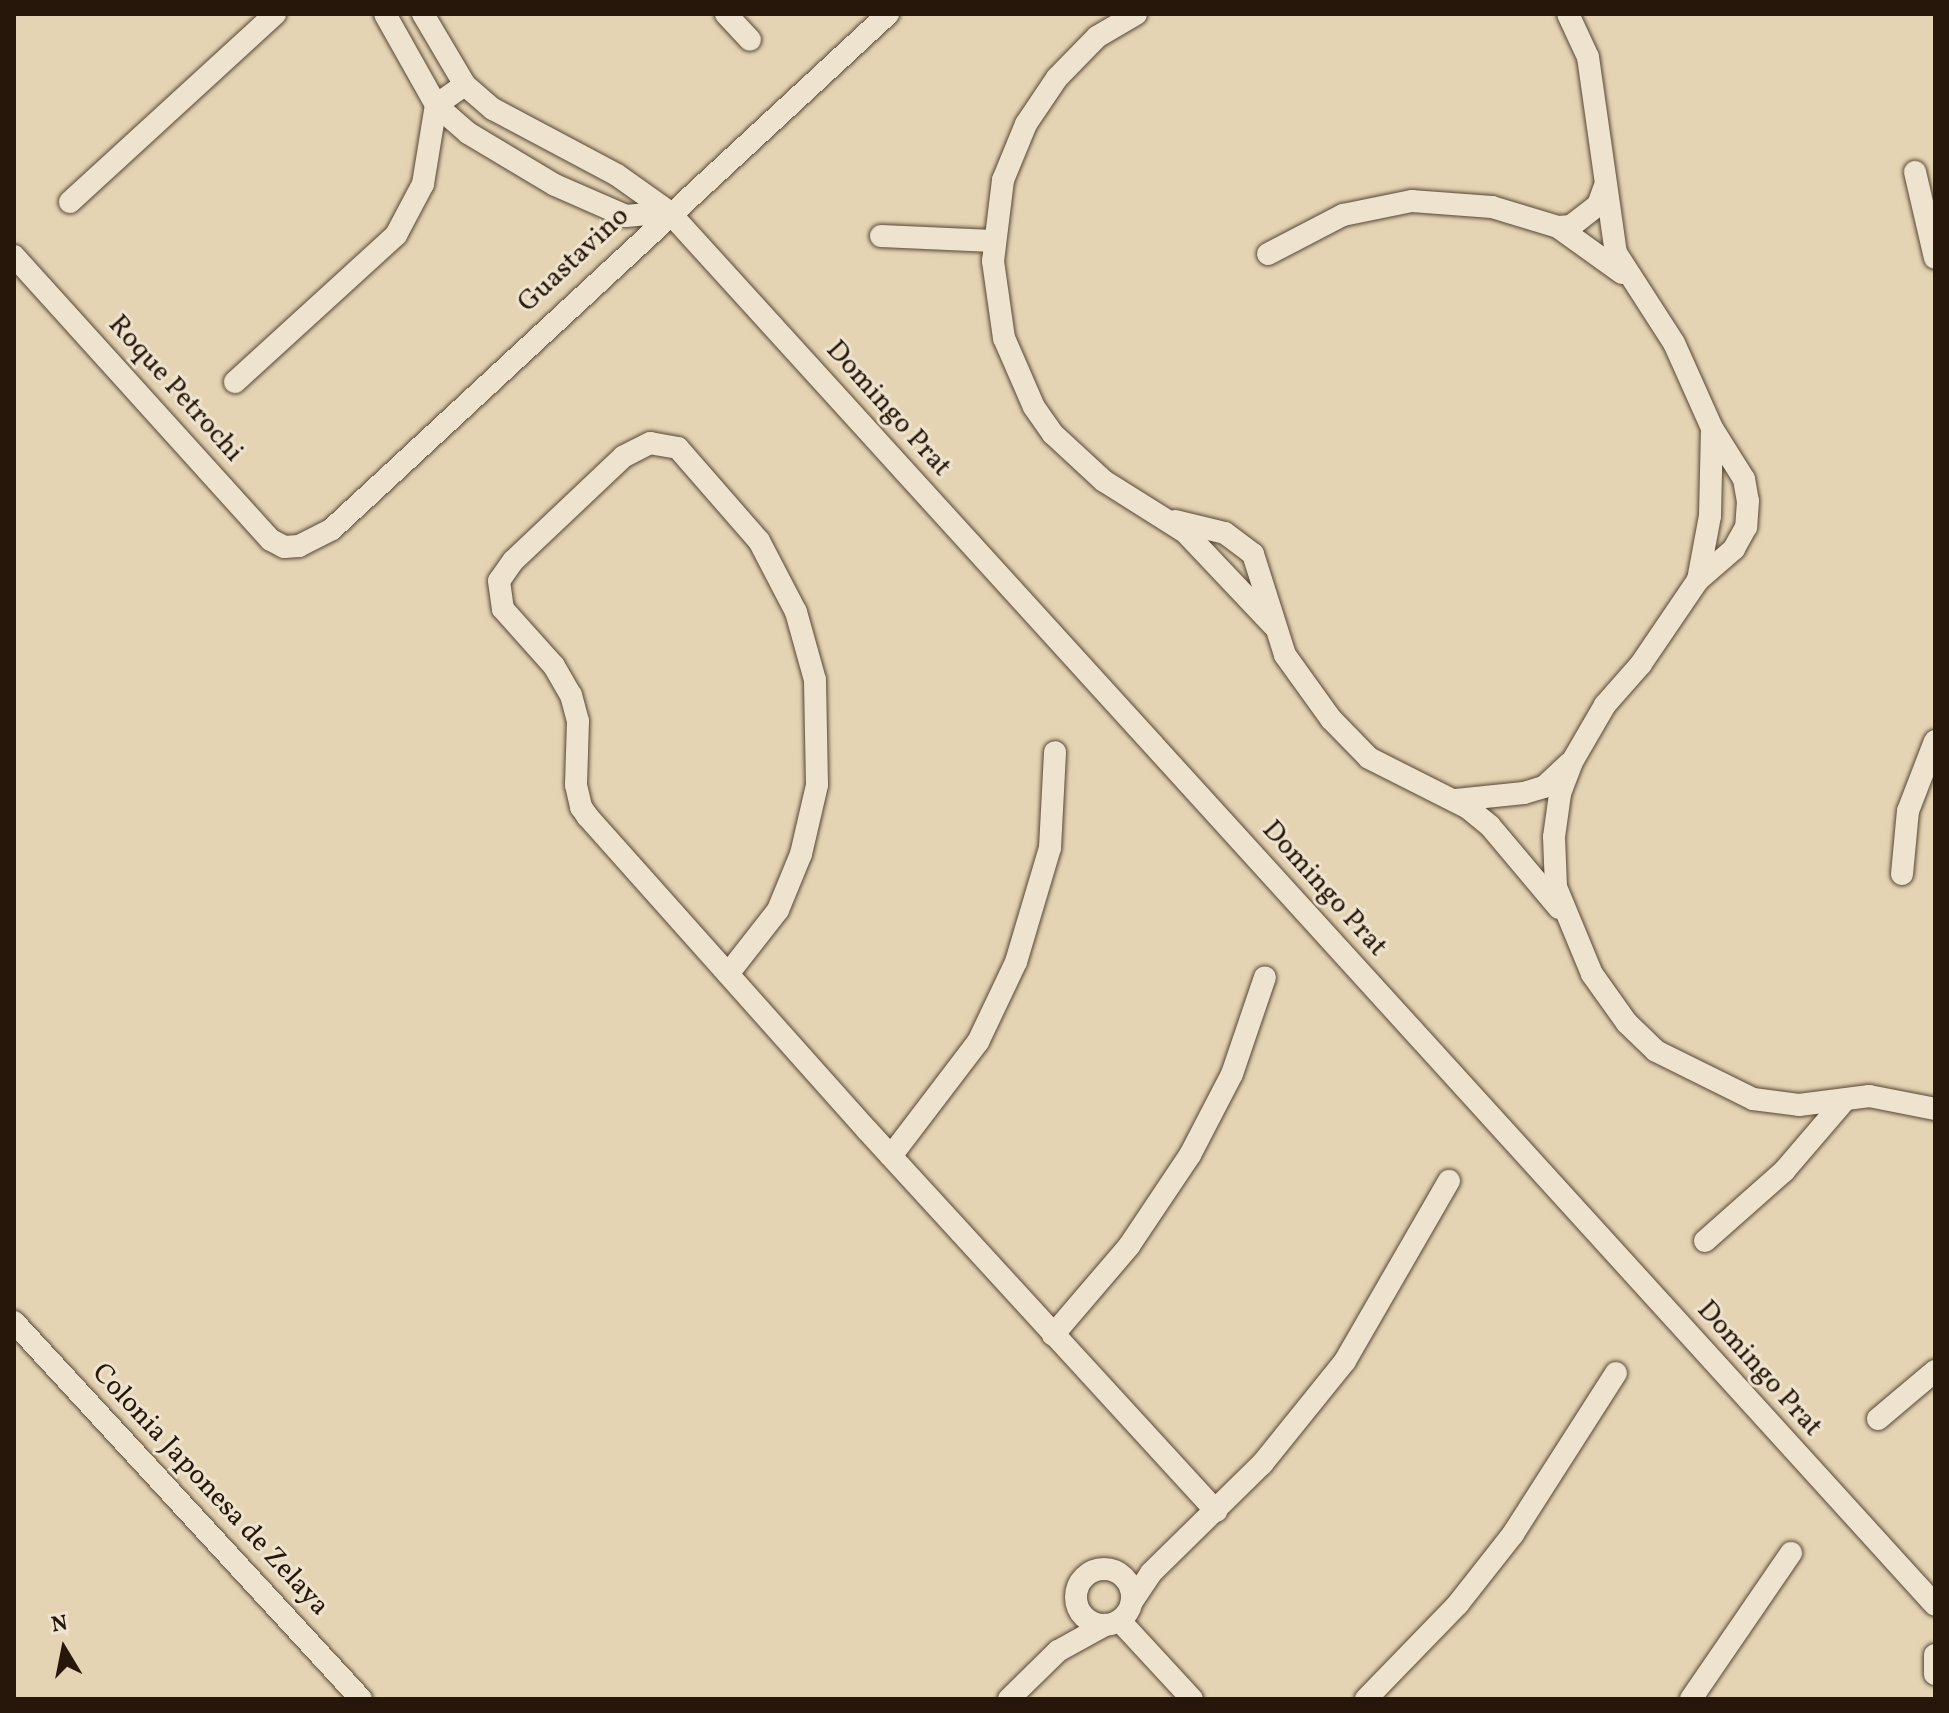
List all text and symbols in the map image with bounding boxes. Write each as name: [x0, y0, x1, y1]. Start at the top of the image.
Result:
street label: Guastavino: [511, 200, 637, 320]
street label: Roque Petrochi: [100, 309, 250, 469]
street label: Domingo Prat: [818, 334, 958, 484]
street label: Domingo Prat: [1254, 814, 1394, 964]
street label: Domingo Prat: [1689, 1294, 1829, 1444]
street label: Colonia Japonesa de Zelaya: [84, 1357, 336, 1623]
text: N: [49, 1608, 70, 1642]
north arrow: [24, 1609, 104, 1689]

